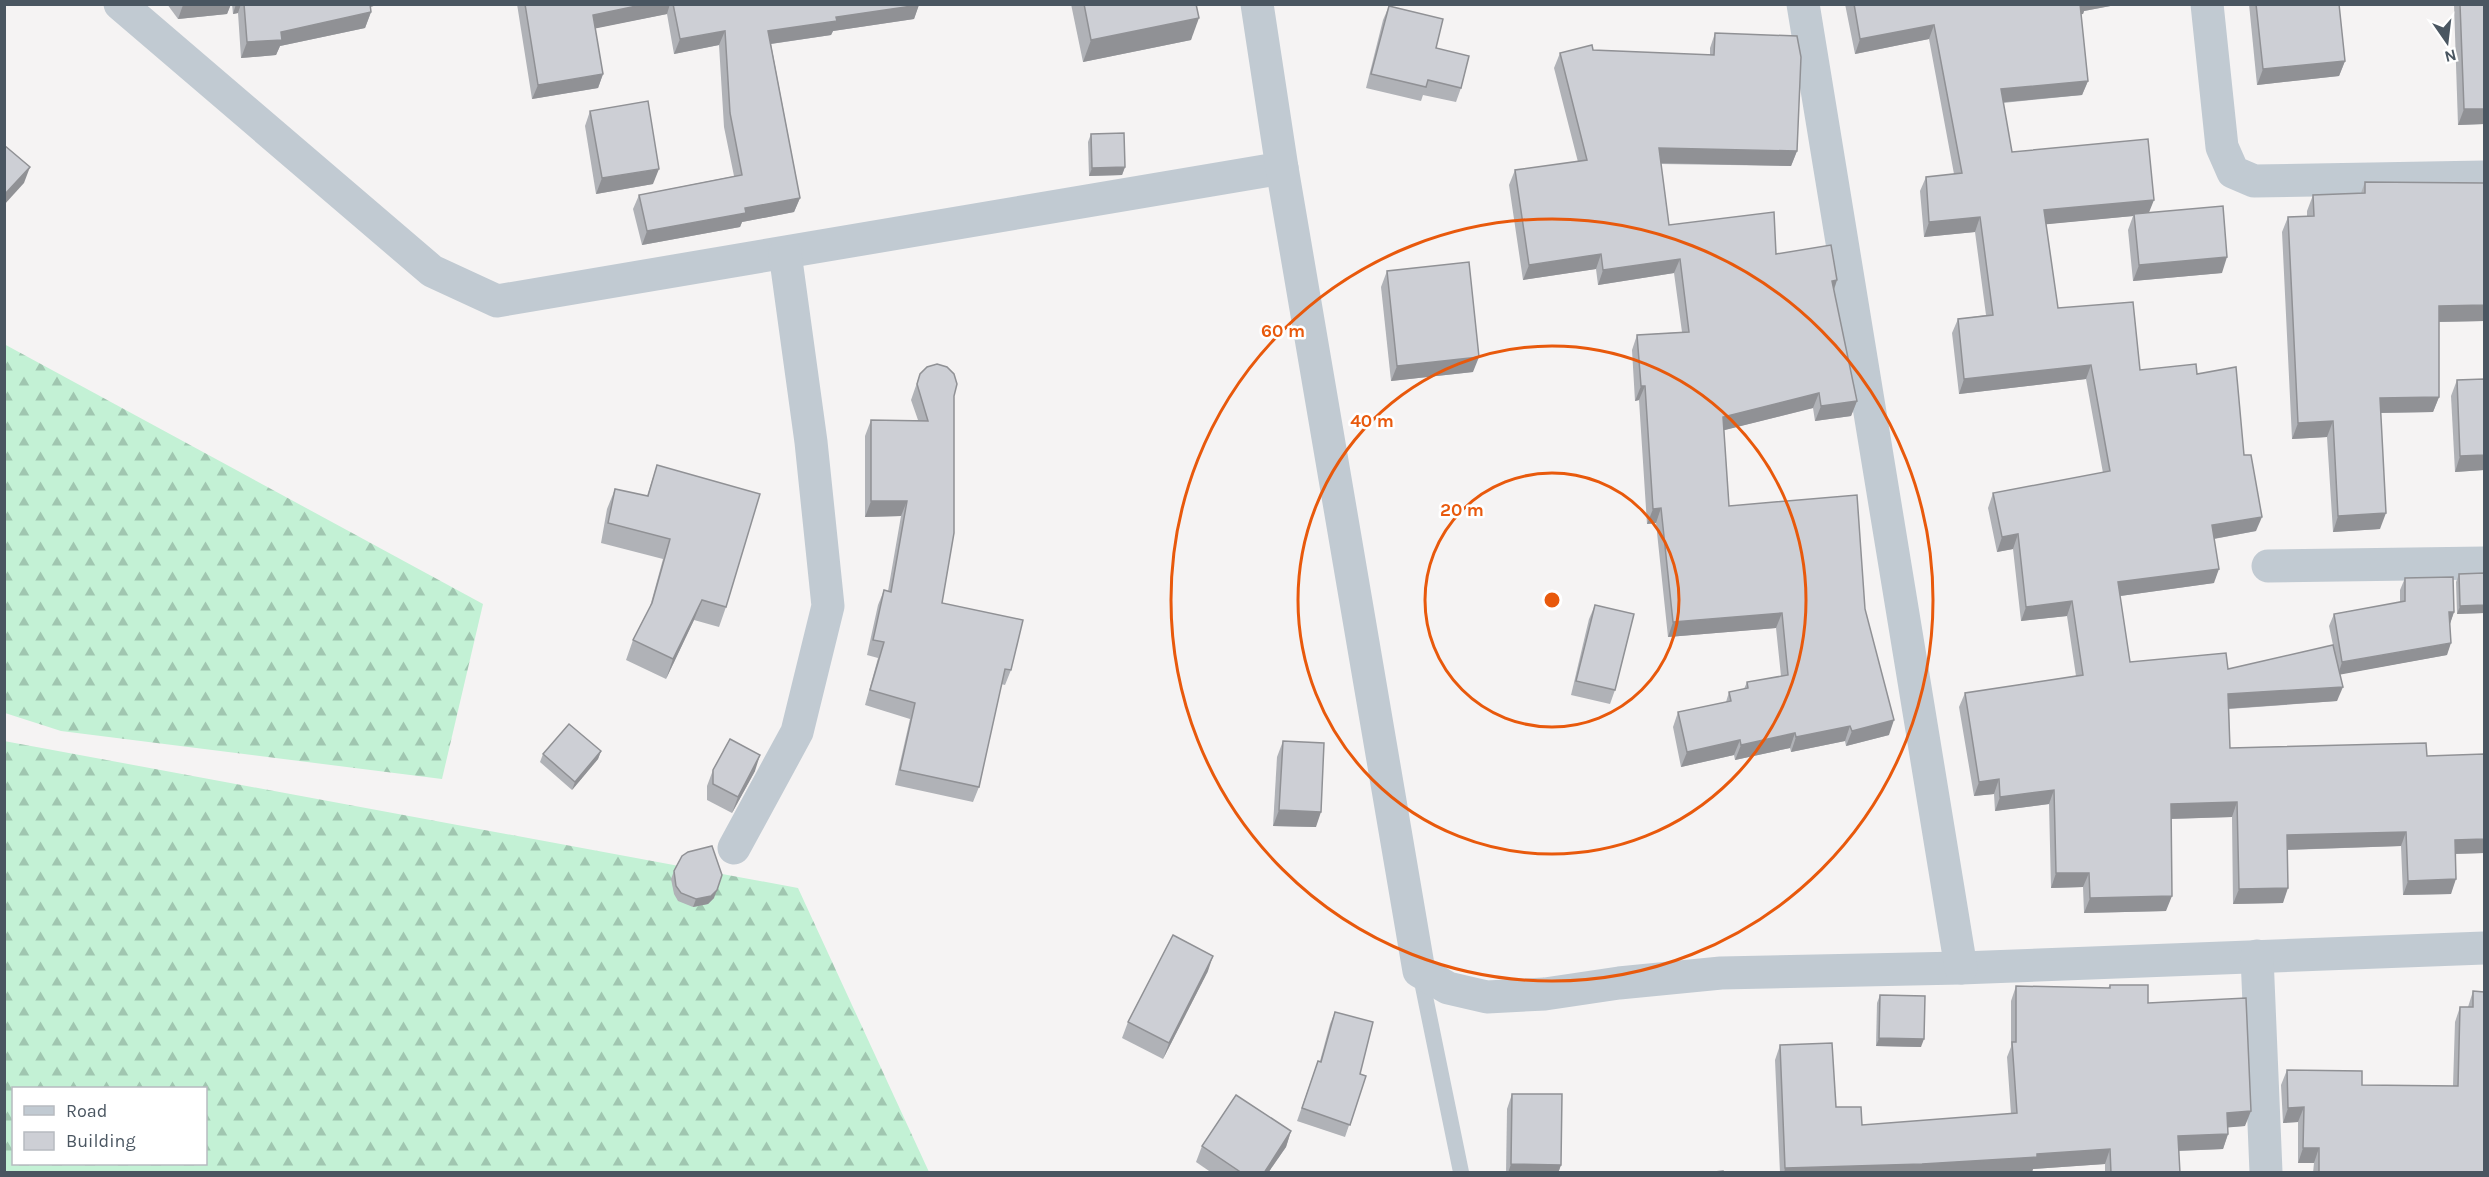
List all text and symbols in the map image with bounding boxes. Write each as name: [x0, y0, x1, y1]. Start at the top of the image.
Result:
north arrow: [2417, 12, 2477, 72]
text: N: [2443, 45, 2458, 67]
text: 60 m: [1261, 320, 1305, 342]
text: 40 m: [1350, 410, 1394, 432]
text: 20 m: [1440, 499, 1484, 521]
centre of rings: [1542, 590, 1562, 610]
legend: [12, 1087, 207, 1165]
text: Road: [66, 1100, 107, 1122]
text: Building: [66, 1130, 136, 1152]

